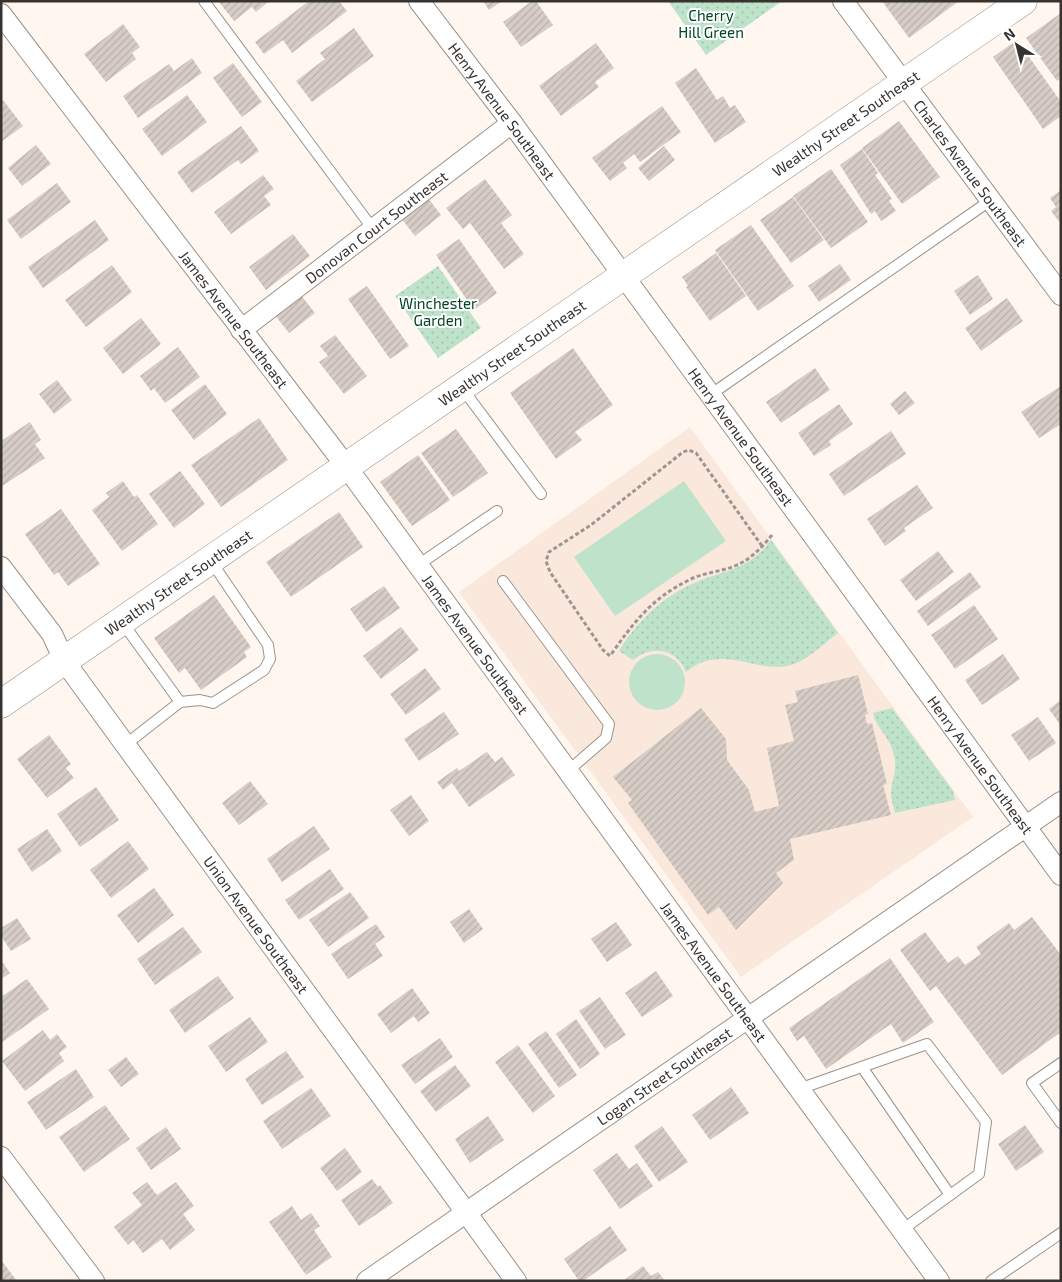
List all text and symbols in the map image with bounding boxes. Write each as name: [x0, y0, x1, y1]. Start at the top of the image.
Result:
park label: Cherry Hill Green: [678, 6, 744, 41]
north arrow: [992, 20, 1042, 70]
text: N: [1000, 24, 1018, 44]
street label: Henry Avenue Southeast: [445, 39, 560, 183]
street label: Wealthy Street Southeast: [768, 66, 923, 180]
street label: Charles Avenue Southeast: [910, 96, 1031, 250]
street label: Donovan Court Southeast: [301, 167, 451, 287]
street label: James Avenue Southeast: [176, 247, 292, 392]
park label: Winchester Garden: [399, 294, 477, 329]
street label: Wealthy Street Southeast: [435, 296, 589, 410]
street label: Henry Avenue Southeast: [685, 364, 798, 510]
street label: Wealthy Street Southeast: [101, 525, 255, 639]
street label: James Avenue Southeast: [419, 571, 533, 718]
street label: Henry Avenue Southeast: [924, 692, 1037, 838]
street label: Union Avenue Southeast: [200, 852, 313, 997]
street label: James Avenue Southeast: [657, 898, 771, 1045]
street label: Logan Street Southeast: [593, 1023, 735, 1129]

